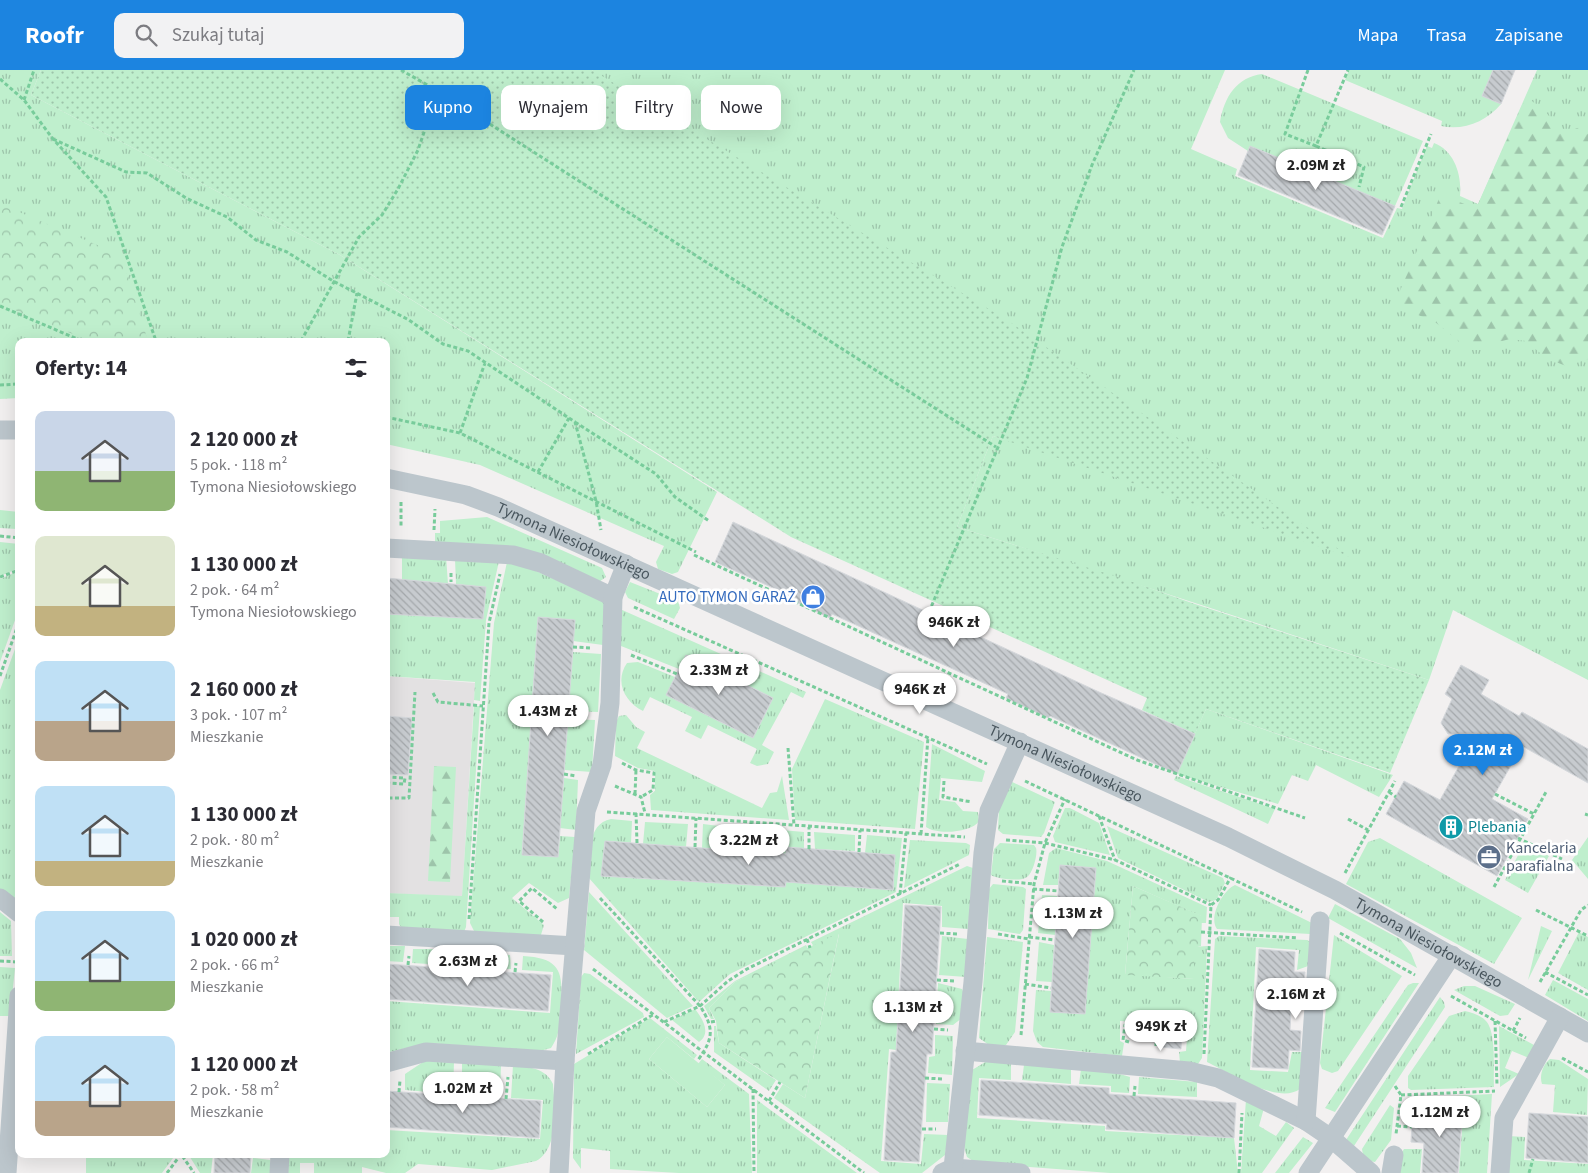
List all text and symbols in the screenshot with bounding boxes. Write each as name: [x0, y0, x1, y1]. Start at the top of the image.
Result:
search box: [114, 13, 464, 58]
text: Roofr: [25, 18, 84, 53]
icon: search: [132, 21, 160, 49]
text: Szukaj tutaj: [172, 22, 264, 49]
text: Mapa: [1357, 23, 1398, 48]
text: Trasa: [1426, 23, 1467, 48]
text: Zapisane: [1495, 23, 1563, 48]
chip: Kupno: [405, 85, 491, 130]
chip: Wynajem: [501, 85, 606, 130]
chip: Filtry: [616, 85, 691, 130]
chip: Nowe: [701, 85, 781, 130]
pin: 2.09M zł: [1264, 148, 1368, 191]
text: 2.09M zł: [1287, 154, 1345, 176]
text: Oferty: 14: [35, 353, 127, 383]
icon: filters: [342, 354, 370, 382]
text: 2 120 000 zł: [190, 424, 297, 454]
icon: home: [75, 431, 135, 491]
text: 5 pok. · 118 m²: [190, 454, 287, 476]
text: Tymona Niesiołowskiego: [190, 476, 357, 498]
street label: Tymona Niesiołowskiego: [493, 497, 654, 586]
text: 1 130 000 zł: [190, 549, 297, 579]
icon: home: [75, 556, 135, 616]
text: 2 pok. · 64 m²: [190, 579, 279, 601]
shop icon: AUTO TYMON GARAŻ: [800, 584, 826, 610]
place label: AUTO TYMON GARAŻ: [659, 586, 796, 608]
text: Tymona Niesiołowskiego: [190, 601, 357, 623]
pin: 946K zł: [908, 606, 1000, 648]
text: 946K zł: [928, 611, 980, 633]
pin: 2.33M zł: [667, 654, 771, 696]
text: 2.33M zł: [690, 659, 748, 681]
pin: 946K zł: [874, 672, 966, 715]
text: 2 160 000 zł: [190, 674, 297, 704]
text: 946K zł: [894, 678, 946, 700]
icon: home: [75, 681, 135, 741]
pin: 1.43M zł: [496, 694, 600, 737]
text: 1.43M zł: [519, 700, 577, 722]
text: 3 pok. · 107 m²: [190, 704, 287, 726]
street label: Tymona Niesiołowskiego: [985, 719, 1146, 808]
text: Mieszkanie: [190, 726, 263, 748]
pin: 2.12M zł: [1431, 734, 1535, 776]
text: 2.12M zł: [1454, 739, 1512, 761]
text: 1 130 000 zł: [190, 799, 297, 829]
icon: home: [75, 806, 135, 866]
building icon: Plebania: [1438, 814, 1464, 840]
place label: Plebania: [1468, 816, 1527, 838]
pin: 3.22M zł: [697, 824, 801, 866]
text: 2 pok. · 80 m²: [190, 829, 279, 851]
text: 3.22M zł: [720, 829, 778, 851]
place label: Kancelaria parafialna: [1506, 837, 1577, 877]
office icon: Kancelaria parafialna: [1476, 844, 1502, 870]
text: Mieszkanie: [190, 851, 263, 873]
street label: Tymona Niesiołowskiego: [1351, 892, 1507, 994]
pin: 1.13M zł: [1021, 896, 1125, 939]
text: 1.13M zł: [1044, 902, 1102, 924]
text: 1 020 000 zł: [190, 924, 297, 954]
icon: home: [75, 931, 135, 991]
pin: 2.63M zł: [416, 944, 520, 987]
text: 2.63M zł: [439, 950, 497, 972]
text: 2 pok. · 66 m²: [190, 954, 279, 976]
text: Mieszkanie: [190, 976, 263, 998]
pin: 2.16M zł: [1244, 978, 1348, 1020]
text: 2.16M zł: [1267, 983, 1325, 1005]
pin: 1.13M zł: [861, 990, 965, 1033]
text: 1.13M zł: [884, 996, 942, 1018]
pin: 949K zł: [1115, 1010, 1207, 1052]
text: 949K zł: [1135, 1015, 1187, 1037]
text: 1 120 000 zł: [190, 1049, 297, 1079]
icon: home: [75, 1056, 135, 1116]
pin: 1.02M zł: [411, 1072, 515, 1114]
text: 1.02M zł: [434, 1077, 492, 1099]
text: 2 pok. · 58 m²: [190, 1079, 279, 1101]
pin: 1.12M zł: [1388, 1096, 1492, 1138]
text: Mieszkanie: [190, 1101, 263, 1123]
text: 1.12M zł: [1411, 1101, 1469, 1123]

